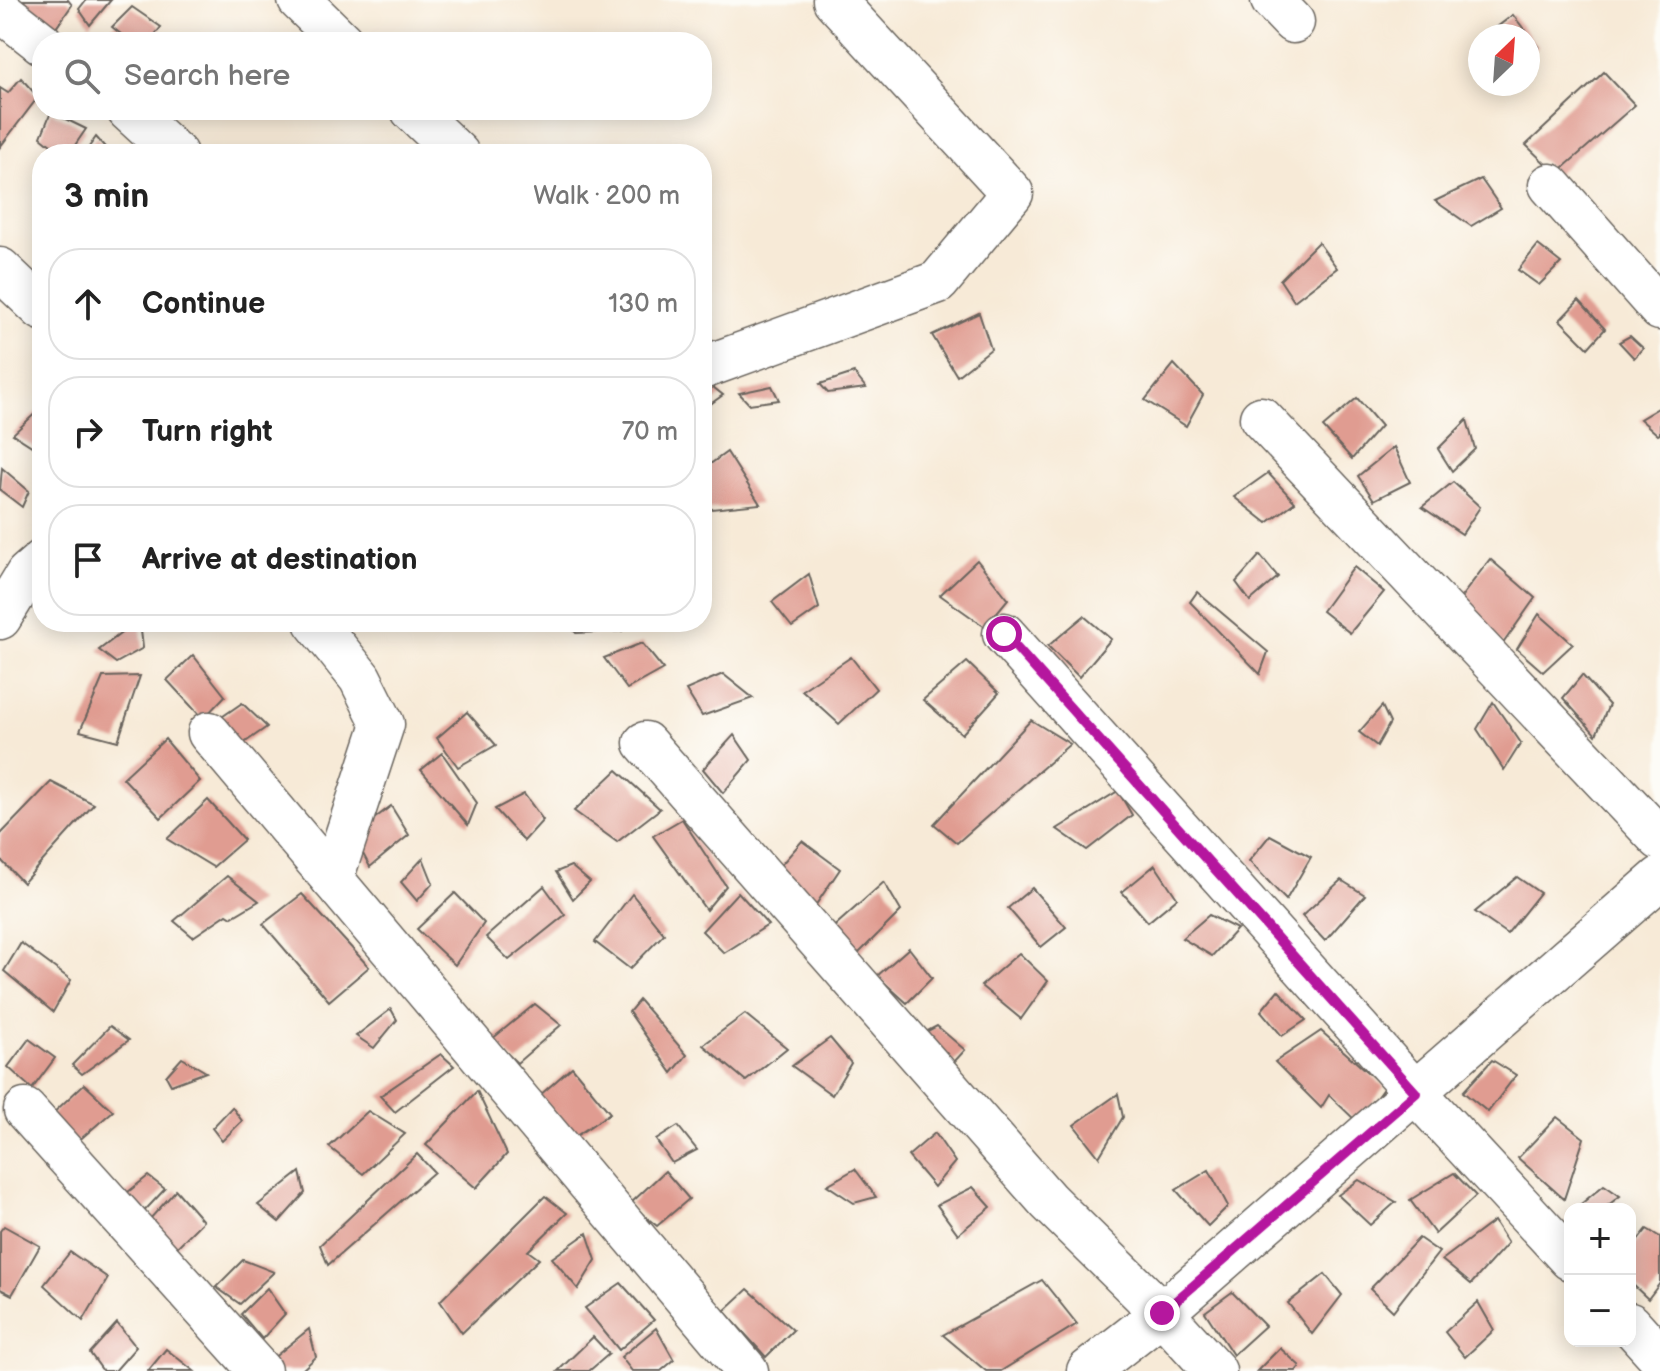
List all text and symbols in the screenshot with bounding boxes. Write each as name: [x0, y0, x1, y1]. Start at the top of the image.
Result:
north arrow: [1468, 24, 1540, 96]
search box: [32, 32, 712, 120]
icon: search: [60, 54, 104, 98]
text: Search here: [124, 58, 290, 94]
text: 3 min: [64, 176, 149, 217]
text: Walk · 200 m: [533, 181, 680, 212]
icon: ahead: [66, 282, 110, 326]
text: Continue: [142, 286, 265, 322]
text: 130 m: [608, 289, 678, 320]
icon: right: [66, 410, 110, 454]
text: Turn right: [142, 414, 273, 450]
text: 70 m: [621, 417, 678, 448]
icon: arrive: [66, 538, 110, 582]
text: Arrive at destination: [142, 542, 418, 578]
route start: [986, 616, 1022, 652]
map controls: [1564, 1203, 1636, 1347]
button: +: [1564, 1203, 1636, 1275]
button: −: [1564, 1275, 1636, 1347]
route end: [1144, 1295, 1180, 1331]

